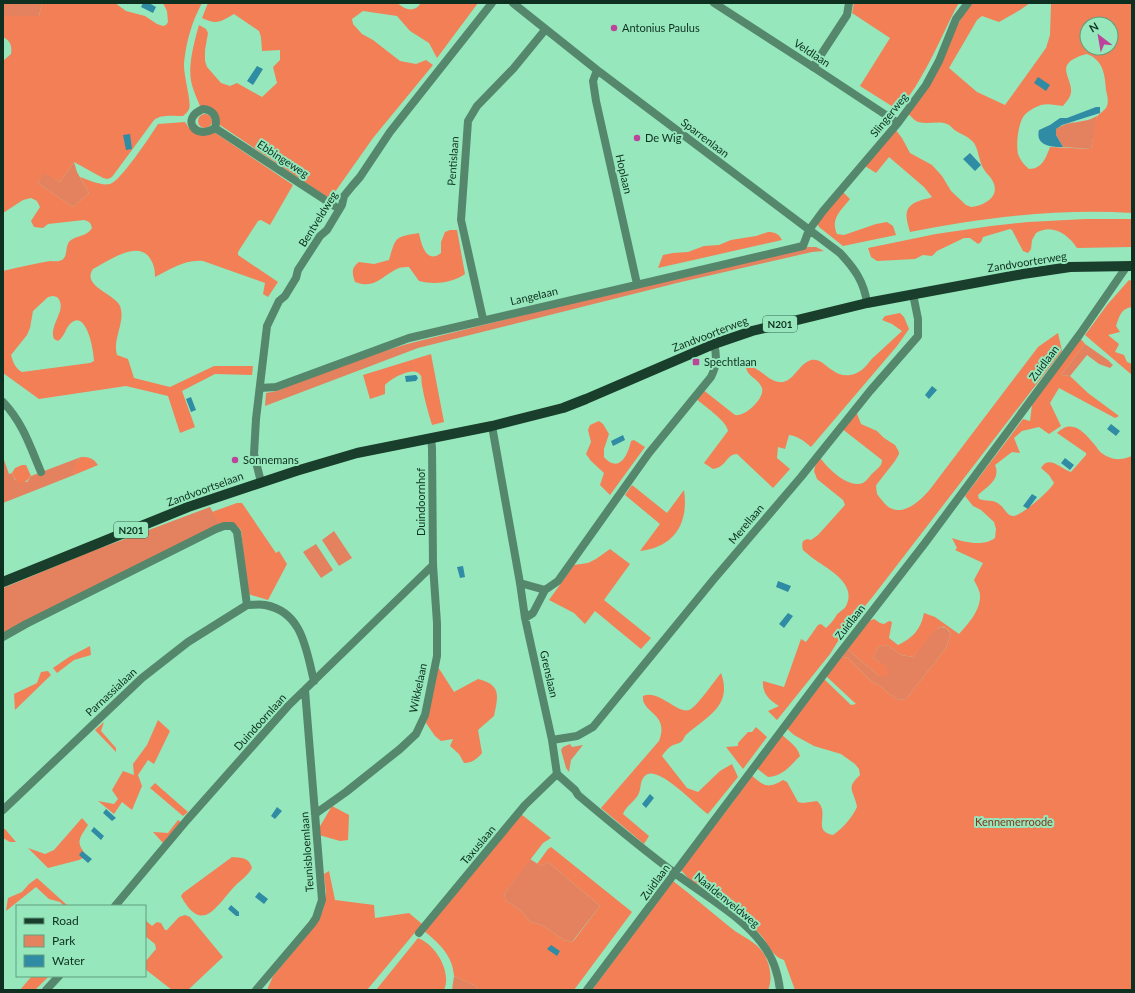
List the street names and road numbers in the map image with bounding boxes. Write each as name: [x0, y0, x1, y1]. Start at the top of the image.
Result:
street label: Veldlaan: [792, 36, 833, 69]
street label: Slingerweg: [867, 90, 910, 139]
street label: Sparrenlaan: [679, 115, 732, 160]
street label: Pentislaan: [444, 136, 461, 186]
street label: Ebbingeweg: [255, 137, 312, 180]
street label: Hoplaan: [614, 153, 635, 195]
street label: Bentveldweg: [295, 188, 340, 249]
street label: Zandvoorterweg: [986, 249, 1068, 274]
street label: Langelaan: [509, 284, 559, 307]
street label: Zandvoorterweg: [670, 313, 750, 354]
road number: N201: [763, 316, 797, 332]
street label: Zuidlaan: [1026, 342, 1061, 383]
street label: Duindoornhof: [414, 468, 427, 536]
street label: Zandvoortselaan: [165, 469, 245, 508]
street label: Merellaan: [725, 501, 766, 546]
road number: N201: [114, 522, 148, 538]
street label: Zuidlaan: [832, 602, 867, 642]
street label: Grenslaan: [538, 649, 561, 699]
street label: Wikkelaan: [406, 662, 429, 714]
street label: Parnassialaan: [83, 665, 139, 718]
street label: Duindoornlaan: [231, 691, 288, 753]
street label: Teunisbloemlaan: [297, 812, 316, 892]
street label: Taxuslaan: [458, 823, 498, 867]
street label: Zuidlaan: [637, 861, 672, 902]
street label: Naaldenveldweg: [692, 869, 763, 930]

